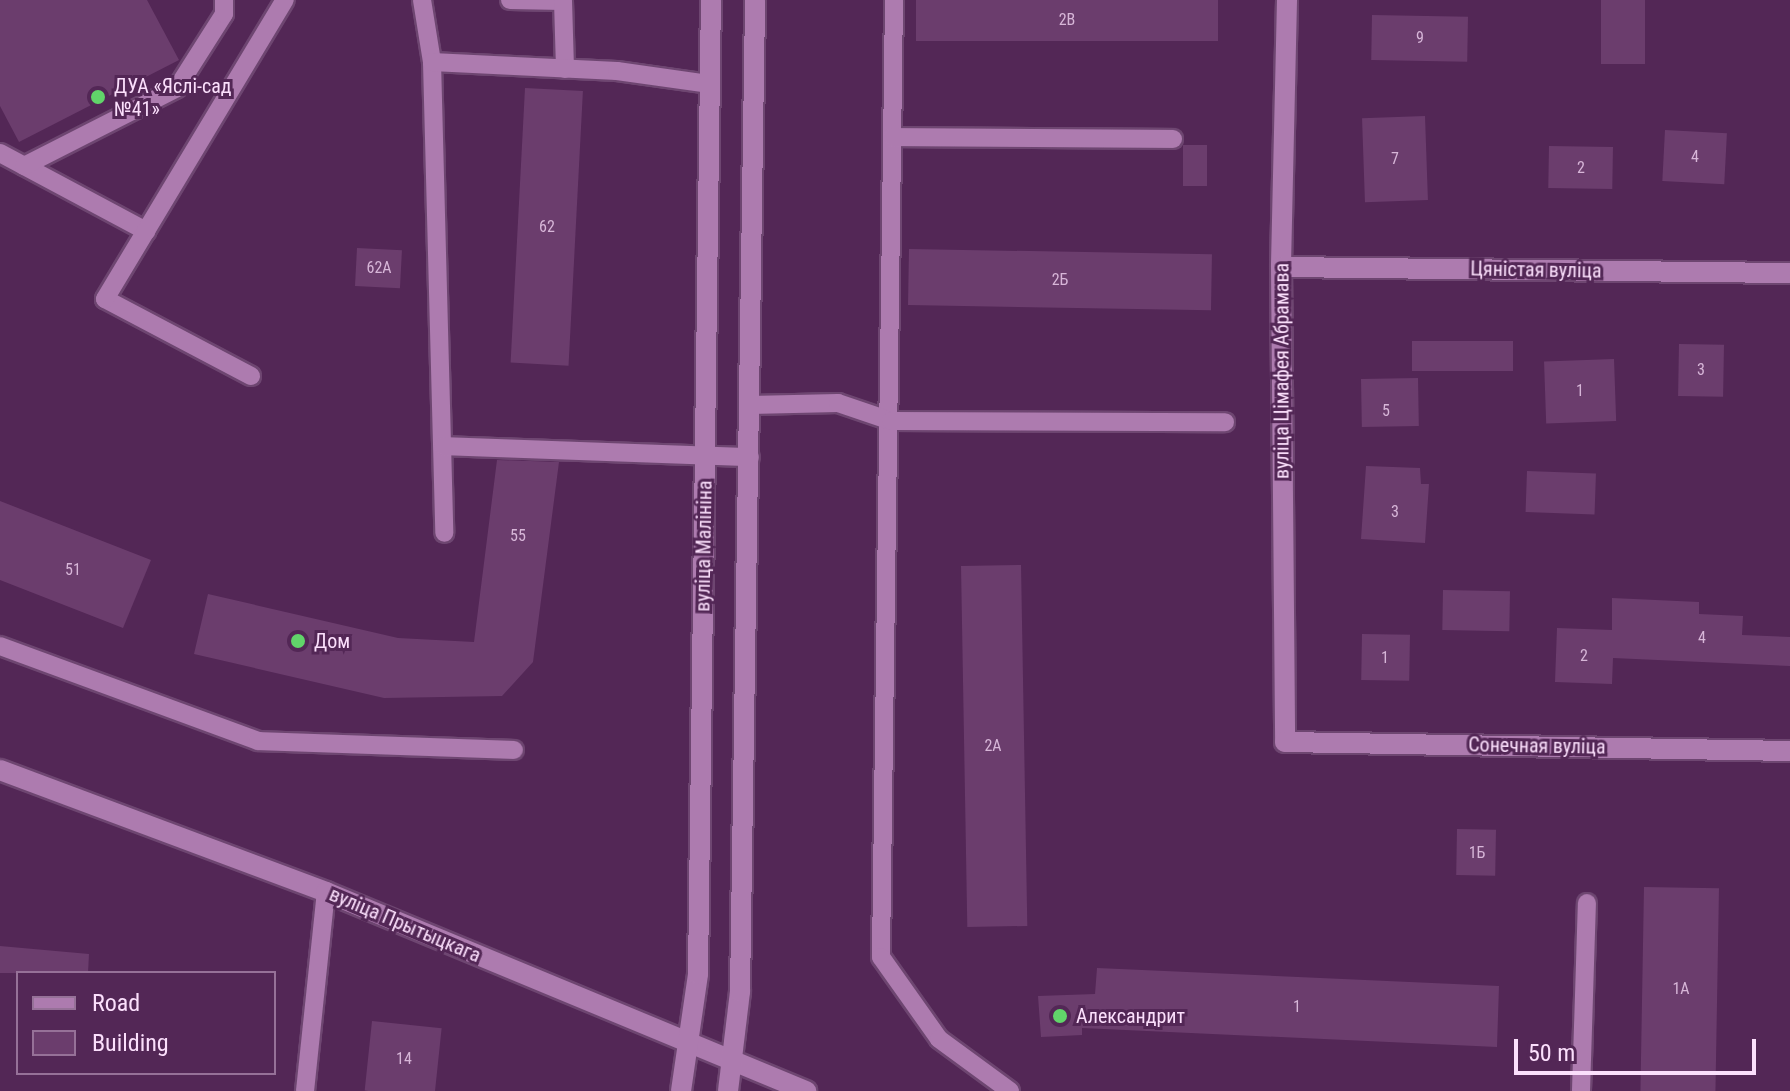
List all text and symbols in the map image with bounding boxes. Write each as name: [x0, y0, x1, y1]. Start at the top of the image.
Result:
house number: 2В: [1059, 10, 1075, 30]
house number: 9: [1416, 28, 1424, 48]
place label: ДУА «Яслі-сад №41»: [114, 74, 232, 121]
marker: ДУА «Яслі-сад №41»: [89, 88, 107, 106]
house number: 4: [1691, 147, 1699, 167]
house number: 7: [1391, 149, 1399, 169]
house number: 2: [1577, 158, 1585, 178]
house number: 62: [539, 217, 555, 237]
street label: Цяністая вуліца: [1470, 257, 1602, 283]
house number: 62А: [366, 258, 392, 278]
street label: вуліца Цімафея Абрамава: [1270, 263, 1294, 479]
house number: 2Б: [1052, 270, 1068, 290]
house number: 3: [1697, 360, 1705, 380]
house number: 1: [1576, 381, 1584, 401]
house number: 5: [1382, 401, 1390, 421]
street label: вуліца Малініна: [691, 480, 717, 612]
house number: 3: [1391, 502, 1399, 522]
house number: 55: [510, 526, 526, 546]
house number: 51: [65, 560, 81, 580]
house number: 4: [1698, 628, 1706, 648]
place label: Дом: [314, 629, 350, 653]
marker: Дом: [289, 632, 307, 650]
house number: 2: [1580, 646, 1588, 666]
house number: 1: [1381, 648, 1389, 668]
street label: Сонечная вуліца: [1468, 733, 1606, 759]
house number: 2А: [984, 736, 1002, 756]
house number: 1Б: [1469, 843, 1485, 863]
street label: вуліца Прытыцкага: [326, 882, 484, 968]
legend: [16, 971, 276, 1075]
house number: 1А: [1672, 979, 1690, 999]
text: Road: [92, 989, 140, 1017]
house number: 1: [1293, 997, 1301, 1017]
place label: Александрит: [1076, 1004, 1185, 1028]
marker: Александрит: [1051, 1007, 1069, 1025]
scale bar: [1518, 1023, 1760, 1073]
text: Building: [92, 1029, 169, 1057]
text: 50 m: [1528, 1039, 1575, 1067]
house number: 14: [396, 1049, 412, 1069]

